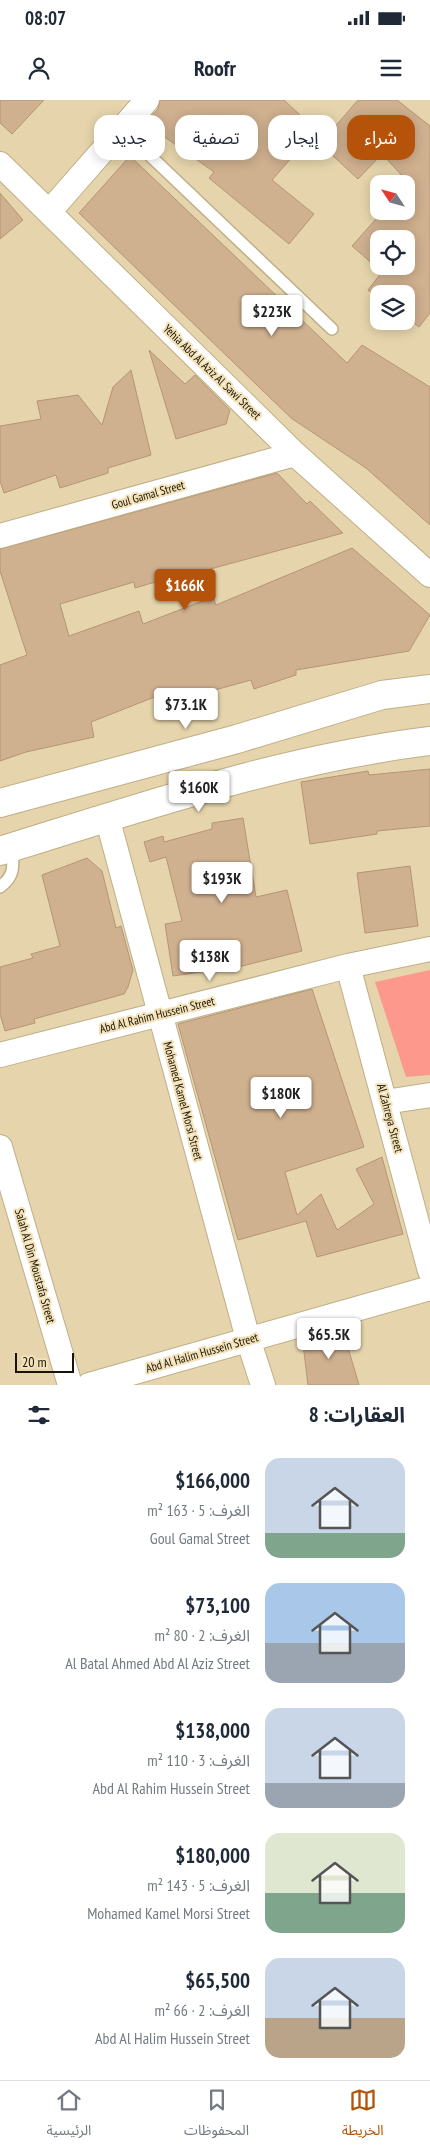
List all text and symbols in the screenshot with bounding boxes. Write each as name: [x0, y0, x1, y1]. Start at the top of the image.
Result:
text: 08:07: [25, 6, 66, 30]
icon: person: [25, 54, 53, 82]
text: Roofr: [194, 54, 236, 82]
icon: menu: [377, 54, 405, 82]
chip: جديد: [94, 115, 165, 160]
chip: تصفية: [175, 115, 258, 160]
chip: إيجار: [268, 115, 337, 160]
chip: شراء: [347, 115, 415, 160]
north arrow: [370, 175, 415, 220]
map controls: [370, 175, 415, 330]
button: locate: [370, 230, 415, 275]
button: layers: [370, 285, 415, 330]
pin: $223K: [237, 294, 307, 337]
text: $223K: [253, 301, 291, 321]
street label: Yehia Abd Al Aziz Al Sawi Street: [160, 321, 265, 423]
street label: Goul Gamal Street: [110, 477, 187, 512]
pin: $166K: [150, 568, 220, 611]
text: $166K: [166, 575, 204, 595]
pin: $73.1K: [145, 688, 227, 730]
text: $73.1K: [165, 694, 207, 714]
pin: $160K: [164, 770, 234, 813]
text: $160K: [180, 777, 218, 797]
pin: $193K: [187, 862, 257, 904]
text: $193K: [203, 868, 241, 888]
pin: $138K: [175, 940, 245, 982]
text: $138K: [191, 946, 229, 966]
street label: Abd Al Rahim Hussein Street: [98, 993, 217, 1036]
street label: Mohamed Kamel Morsi Street: [160, 1040, 207, 1162]
pin: $180K: [246, 1076, 316, 1119]
street label: Al Zahreya Street: [374, 1082, 407, 1155]
text: $180K: [262, 1083, 300, 1103]
street label: Salah Al Din Moustafa Street: [12, 1207, 59, 1325]
pin: $65.5K: [288, 1318, 370, 1360]
text: $65.5K: [308, 1324, 350, 1344]
street label: Abd Al Halim Hussein Street: [144, 1329, 260, 1376]
scale bar: [15, 1350, 74, 1373]
text: 20 m: [22, 1353, 47, 1371]
icon: filters: [25, 1401, 53, 1429]
text: العقارات: 8: [309, 1401, 405, 1428]
text: $166,000: [175, 1467, 250, 1494]
icon: home: [305, 1478, 365, 1538]
text: الغرف: 5 · 163 m²: [147, 1500, 250, 1520]
text: Goul Gamal Street: [150, 1528, 250, 1548]
text: $73,100: [185, 1592, 250, 1619]
icon: home: [305, 1603, 365, 1663]
text: الغرف: 2 · 80 m²: [155, 1625, 250, 1645]
text: Al Batal Ahmed Abd Al Aziz Street: [65, 1653, 250, 1673]
text: $138,000: [175, 1717, 250, 1744]
icon: home: [305, 1728, 365, 1788]
text: الغرف: 3 · 110 m²: [147, 1750, 250, 1770]
text: Abd Al Rahim Hussein Street: [93, 1778, 250, 1798]
text: $180,000: [175, 1842, 250, 1869]
icon: home: [305, 1853, 365, 1913]
text: الغرف: 5 · 143 m²: [147, 1875, 250, 1895]
text: Mohamed Kamel Morsi Street: [87, 1903, 250, 1923]
text: $65,500: [185, 1967, 250, 1994]
icon: home: [305, 1978, 365, 2038]
text: الغرف: 2 · 66 m²: [155, 2000, 250, 2020]
text: Abd Al Halim Hussein Street: [95, 2028, 250, 2048]
tab: الرئيسية: [46, 2086, 91, 2145]
tab: المحفوظات: [184, 2086, 249, 2145]
tab: الخريطة: [342, 2086, 384, 2145]

